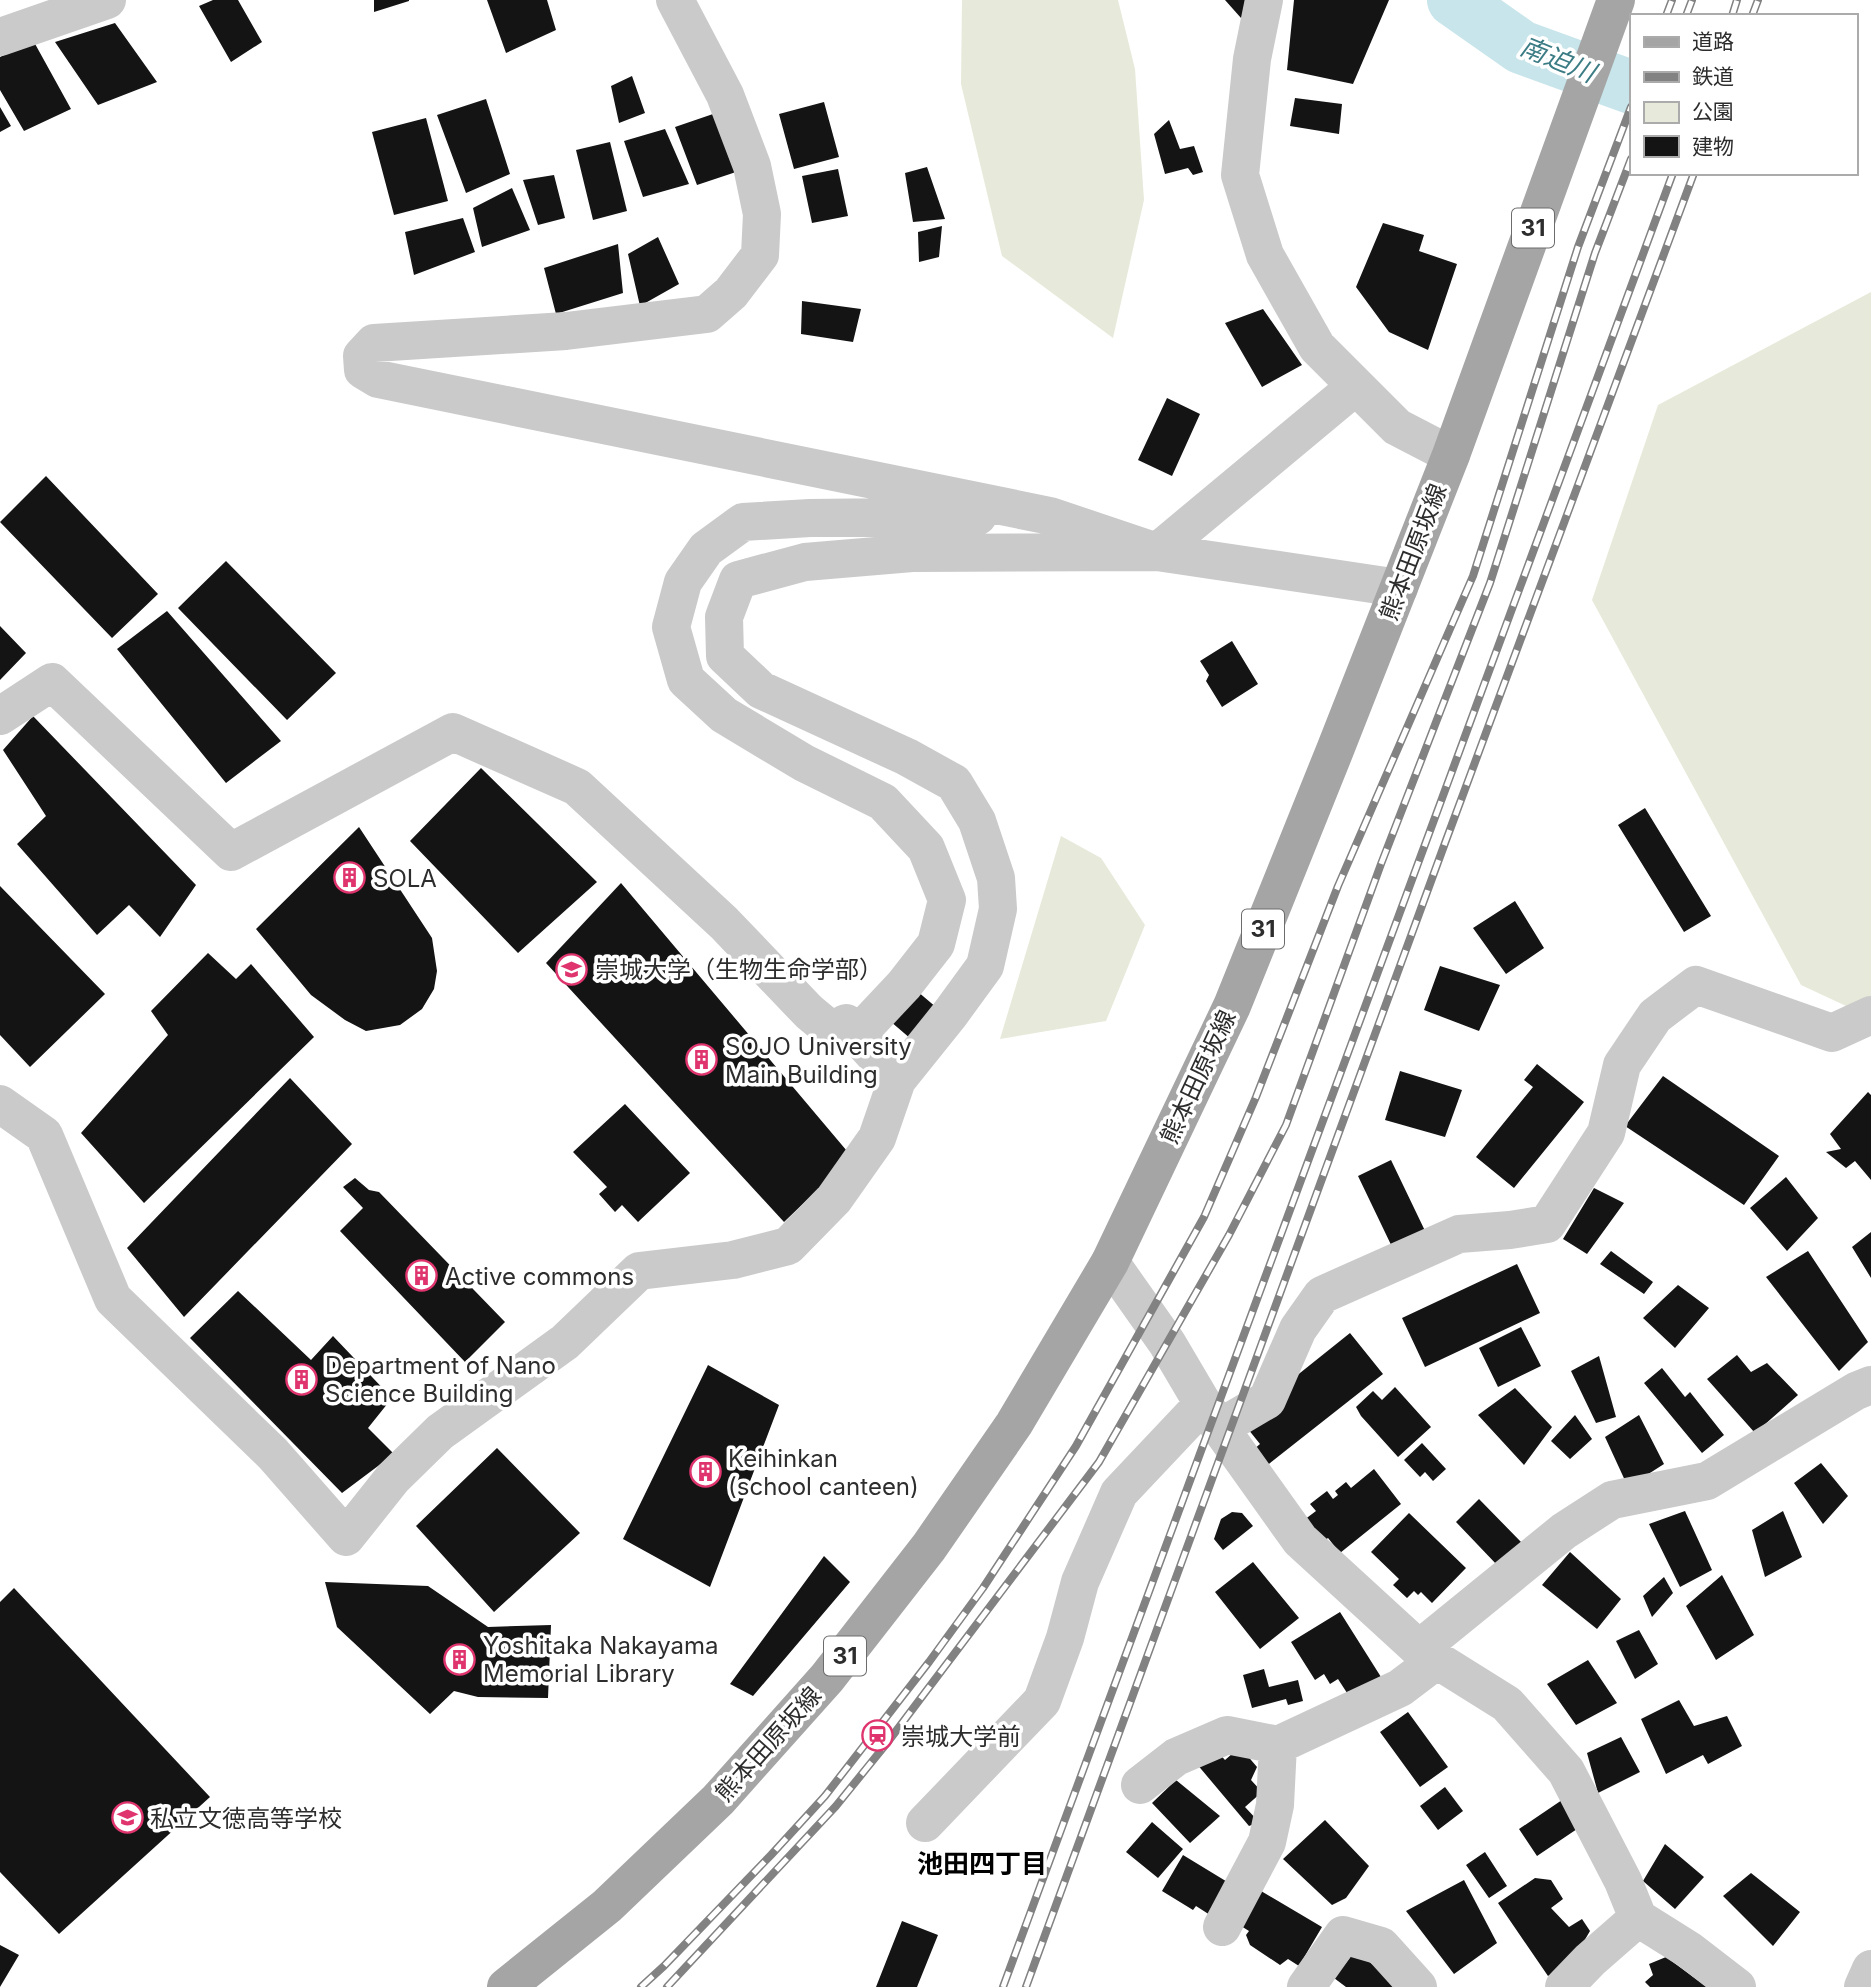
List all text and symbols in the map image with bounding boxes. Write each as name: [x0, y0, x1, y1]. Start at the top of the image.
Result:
legend: [1630, 14, 1857, 175]
text: 道路: [1692, 29, 1734, 54]
water label: 南迫川: [1516, 30, 1603, 89]
text: 鉄道: [1692, 64, 1734, 89]
text: 公園: [1692, 99, 1734, 124]
text: 建物: [1692, 134, 1734, 159]
road number: 31: [1512, 208, 1554, 247]
street label: 熊本田原坂線: [1374, 480, 1452, 624]
building icon: SOLA: [333, 861, 367, 895]
place label: SOLA: [373, 864, 437, 893]
road number: 31: [1242, 910, 1284, 948]
school or university icon: 崇城大学（生物生命学部）: [555, 952, 589, 986]
place label: 崇城大学（生物生命学部）: [595, 955, 883, 984]
street label: 熊本田原坂線: [1154, 1006, 1242, 1148]
place label: SOJO University Main Building: [725, 1032, 912, 1089]
building icon: SOJO University Main Building: [685, 1043, 719, 1077]
building icon: Active commons: [405, 1259, 439, 1293]
place label: Active commons: [445, 1262, 634, 1291]
place label: Department of Nano Science Building: [325, 1351, 556, 1408]
building icon: Department of Nano Science Building: [285, 1362, 319, 1396]
place label: Keihinkan (school canteen): [728, 1444, 919, 1501]
building icon: Keihinkan (school canteen): [688, 1455, 722, 1489]
place label: Yoshitaka Nakayama Memorial Library: [483, 1631, 719, 1688]
road number: 31: [824, 1637, 866, 1676]
building icon: Yoshitaka Nakayama Memorial Library: [443, 1642, 477, 1676]
street label: 熊本田原坂線: [709, 1681, 827, 1807]
station icon: 崇城大学前: [861, 1719, 895, 1753]
place label: 崇城大学前: [901, 1722, 1021, 1751]
school or university icon: 私立文徳高等学校: [110, 1801, 144, 1835]
place label: 私立文徳高等学校: [150, 1804, 342, 1833]
district label: 池田四丁目: [917, 1848, 1047, 1879]

